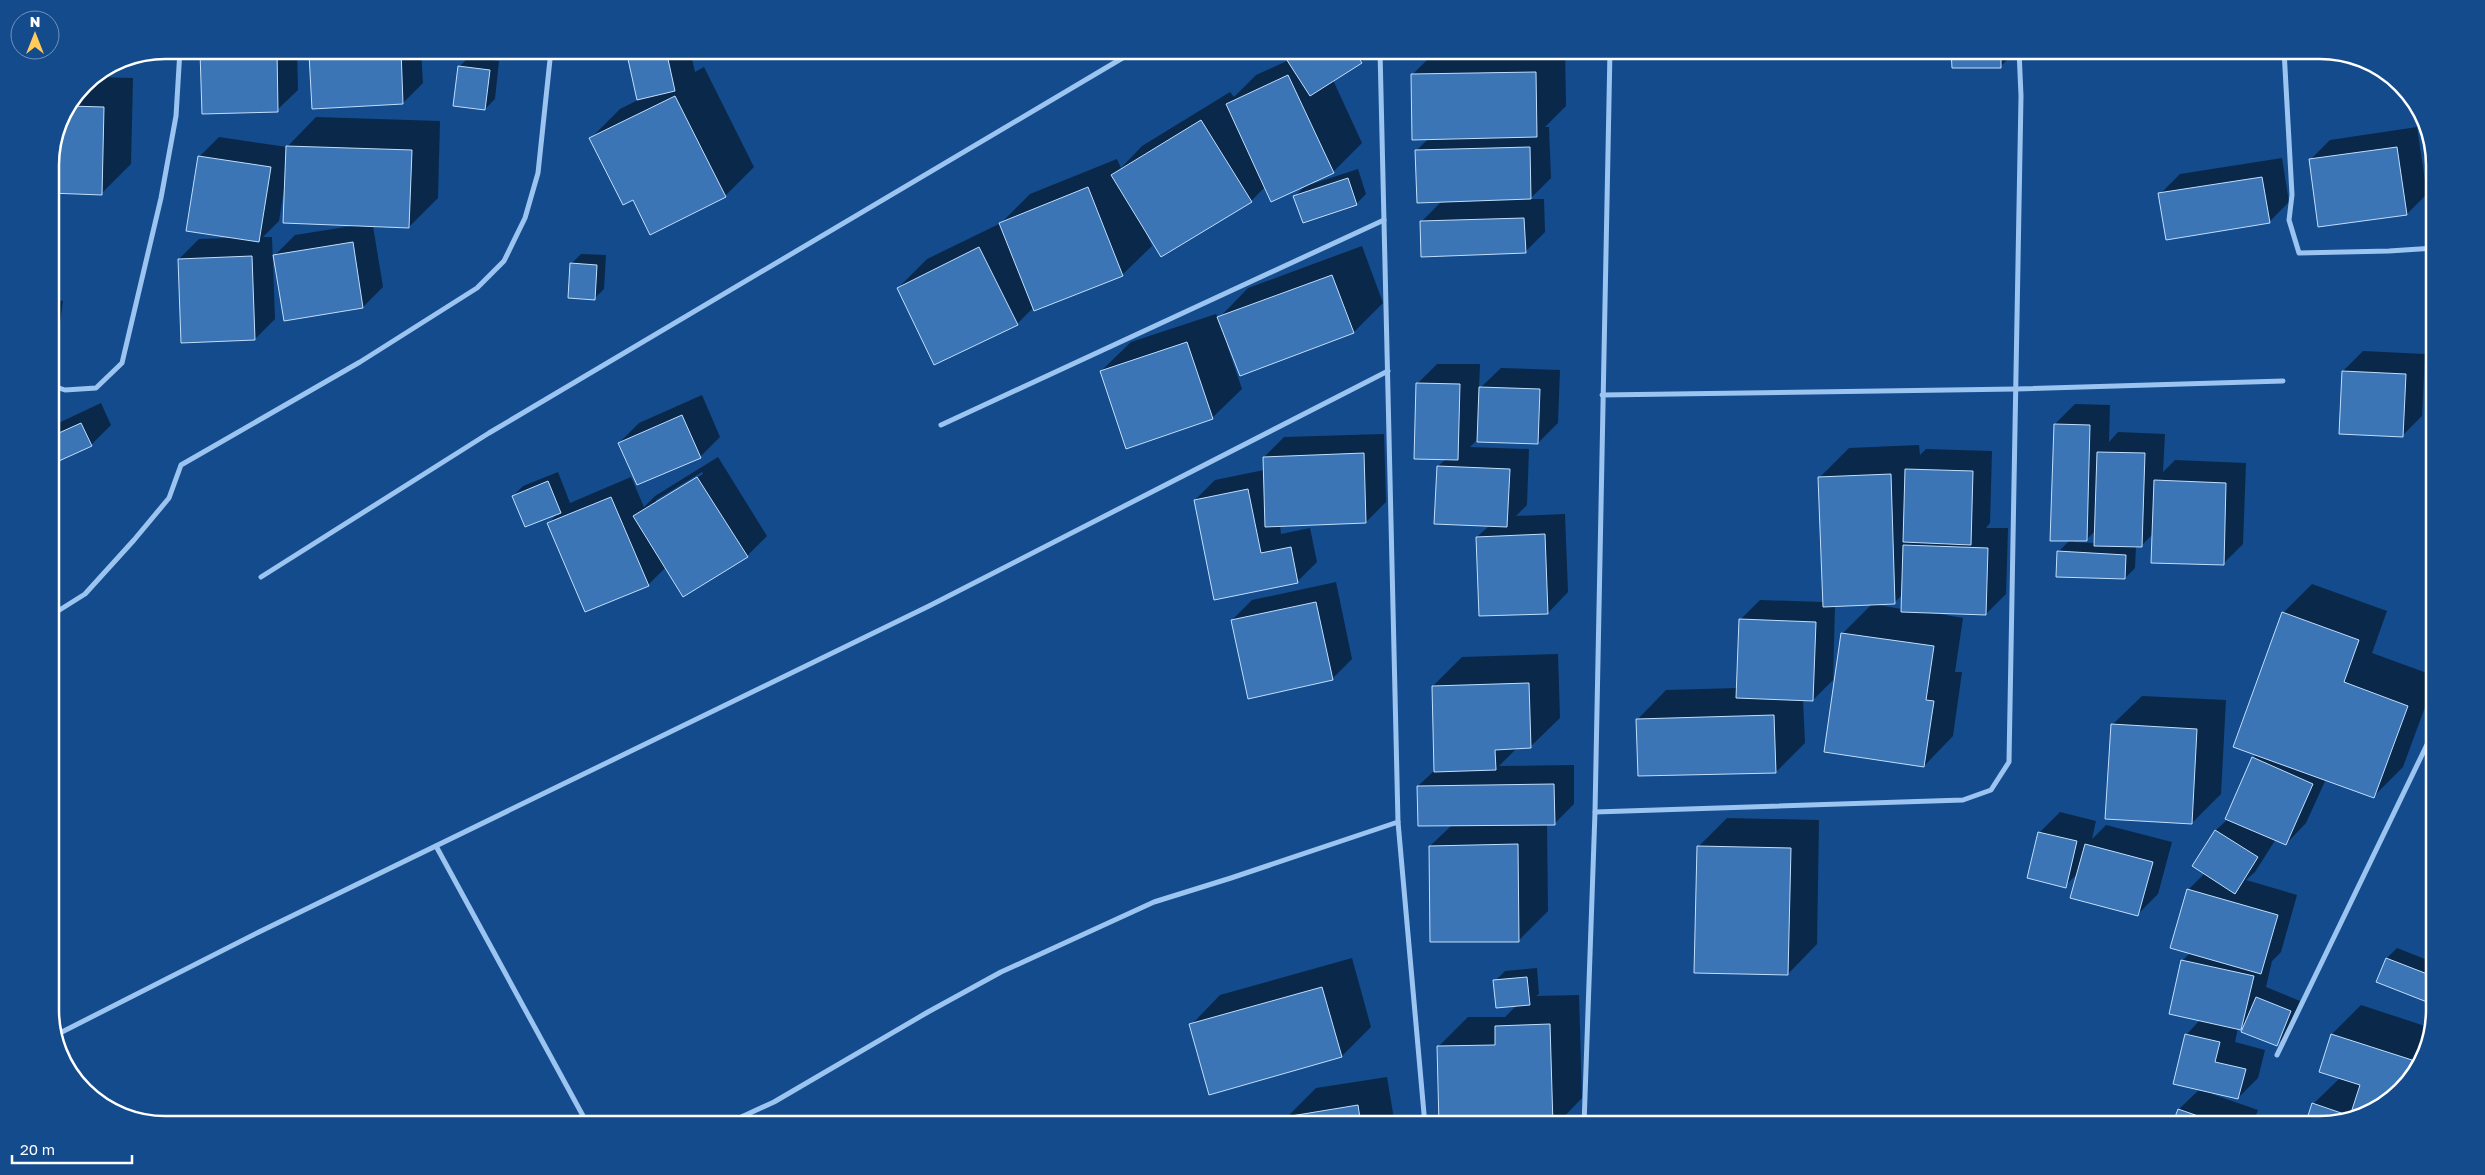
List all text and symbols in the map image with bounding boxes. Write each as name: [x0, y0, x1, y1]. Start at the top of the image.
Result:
north arrow: [10, 10, 60, 60]
text: N: [30, 13, 40, 30]
scale bar: [12, 1132, 132, 1164]
text: 20 m: [20, 1140, 55, 1158]

